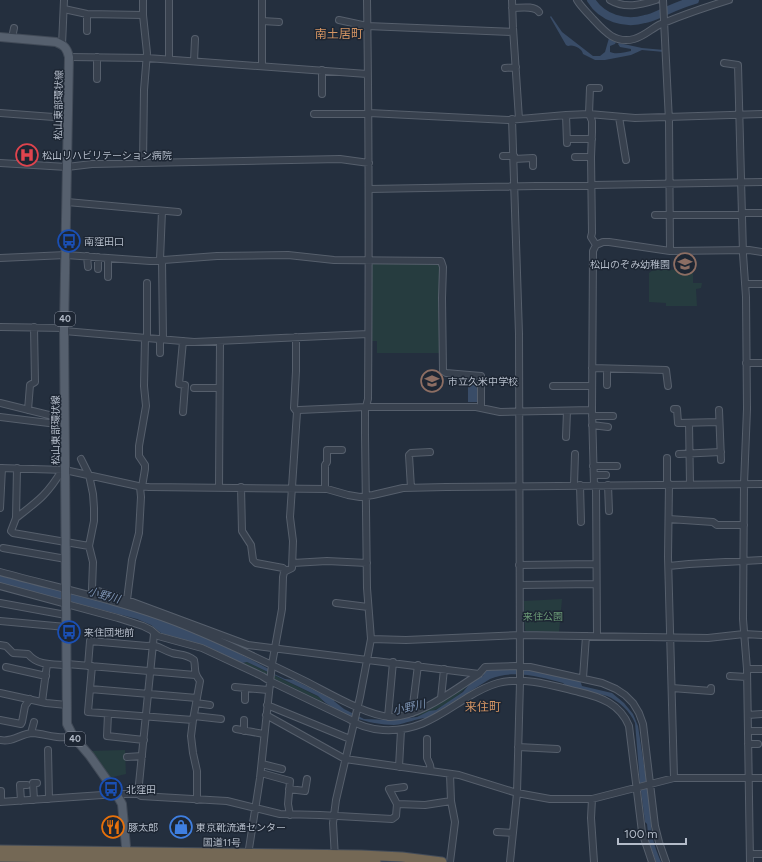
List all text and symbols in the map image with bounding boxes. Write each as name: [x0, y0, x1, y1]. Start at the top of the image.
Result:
district label: 南土居町: [315, 27, 363, 41]
street label: 松山東部環状線: [51, 70, 66, 140]
hospital icon: 松山リハビリテーション病院: [14, 142, 40, 168]
place label: 松山リハビリテーション病院: [42, 149, 172, 162]
bus stop icon: 南窪田口: [56, 228, 82, 254]
place label: 南窪田口: [84, 235, 124, 248]
school or university icon: 松山のぞみ幼稚園: [672, 251, 698, 277]
place label: 松山のぞみ幼稚園: [590, 258, 670, 271]
road number: 40: [55, 312, 75, 326]
school or university icon: 市立久米中学校: [419, 368, 445, 394]
place label: 市立久米中学校: [448, 375, 518, 388]
street label: 松山東部環状線: [49, 395, 62, 465]
water label: 小野川: [86, 585, 122, 606]
park label: 来住公園: [523, 610, 563, 623]
bus stop icon: 来住団地前: [56, 619, 82, 645]
place label: 来住団地前: [84, 626, 134, 639]
water label: 小野川: [392, 697, 428, 718]
district label: 来住町: [465, 700, 501, 714]
road number: 40: [65, 732, 85, 746]
bus stop icon: 北窪田: [98, 776, 124, 802]
place label: 北窪田: [126, 783, 156, 796]
restaurant icon: 豚太郎: [100, 814, 126, 840]
shop icon: 東京靴流通センター: [168, 814, 194, 840]
scale bar: [618, 820, 686, 846]
place label: 豚太郎: [128, 821, 158, 834]
place label: 東京靴流通センター: [196, 821, 286, 834]
text: 100 m: [624, 827, 658, 841]
street label: 国道11号: [203, 836, 241, 849]

